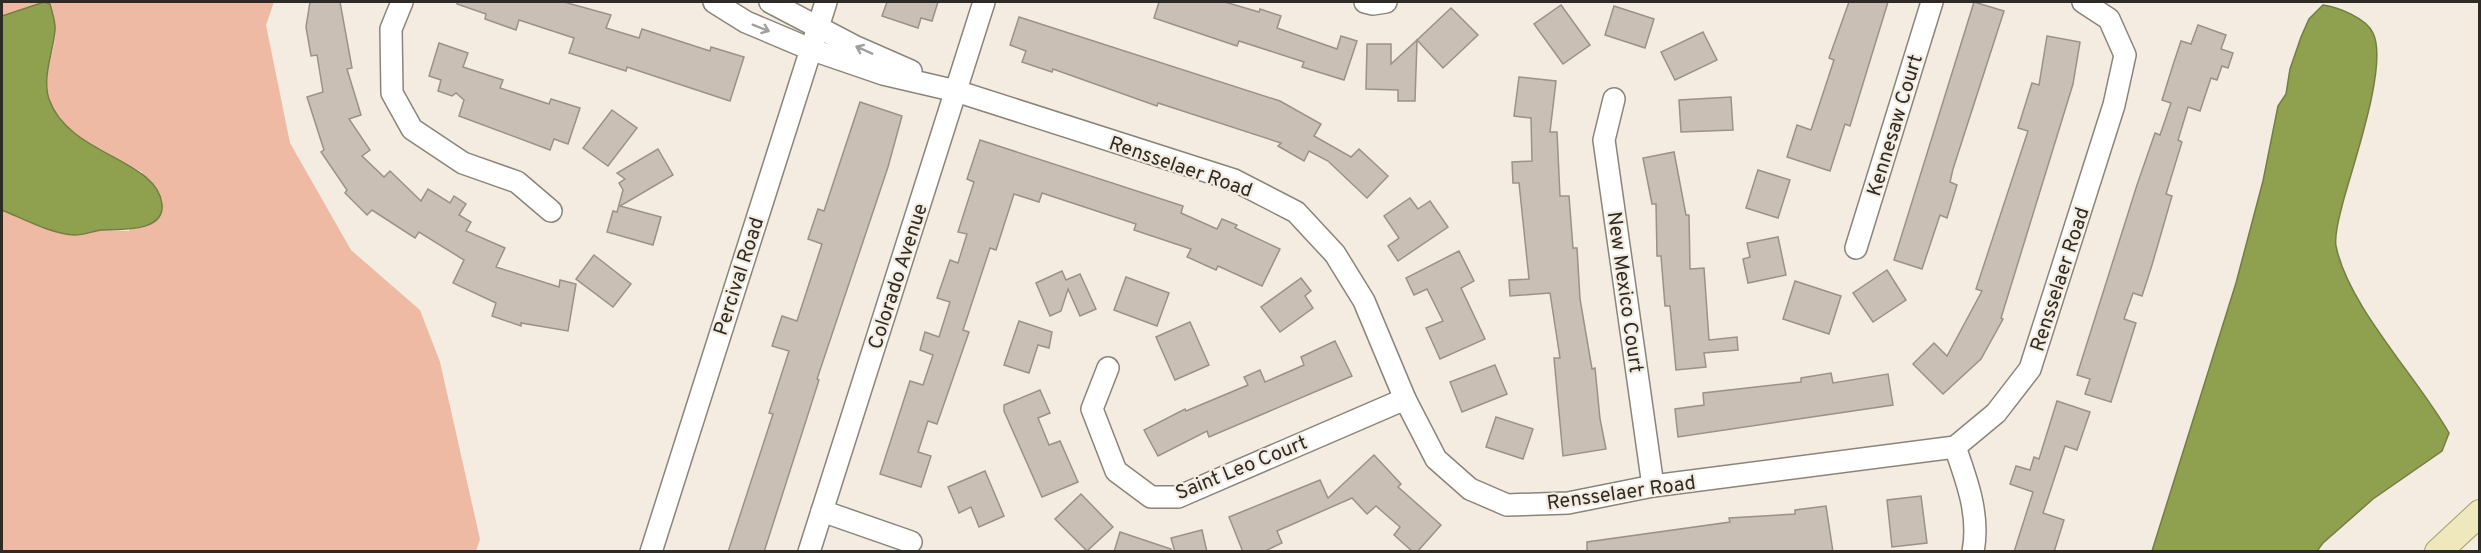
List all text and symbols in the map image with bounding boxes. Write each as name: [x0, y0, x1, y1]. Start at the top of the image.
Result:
one-way arrow: [751, 23, 769, 34]
one-way arrow: [855, 44, 873, 55]
street label: Kennesaw Court: [1862, 51, 1930, 200]
street label: Rensselaer Road: [1105, 131, 1256, 205]
street label: Colorado Avenue: [863, 200, 935, 353]
street label: Rensselaer Road: [2025, 204, 2096, 355]
street label: New Mexico Court: [1600, 210, 1648, 375]
street label: Percival Road: [709, 214, 771, 339]
street label: Saint Leo Court: [1172, 431, 1312, 507]
street label: Rensselaer Road: [1545, 471, 1697, 517]

